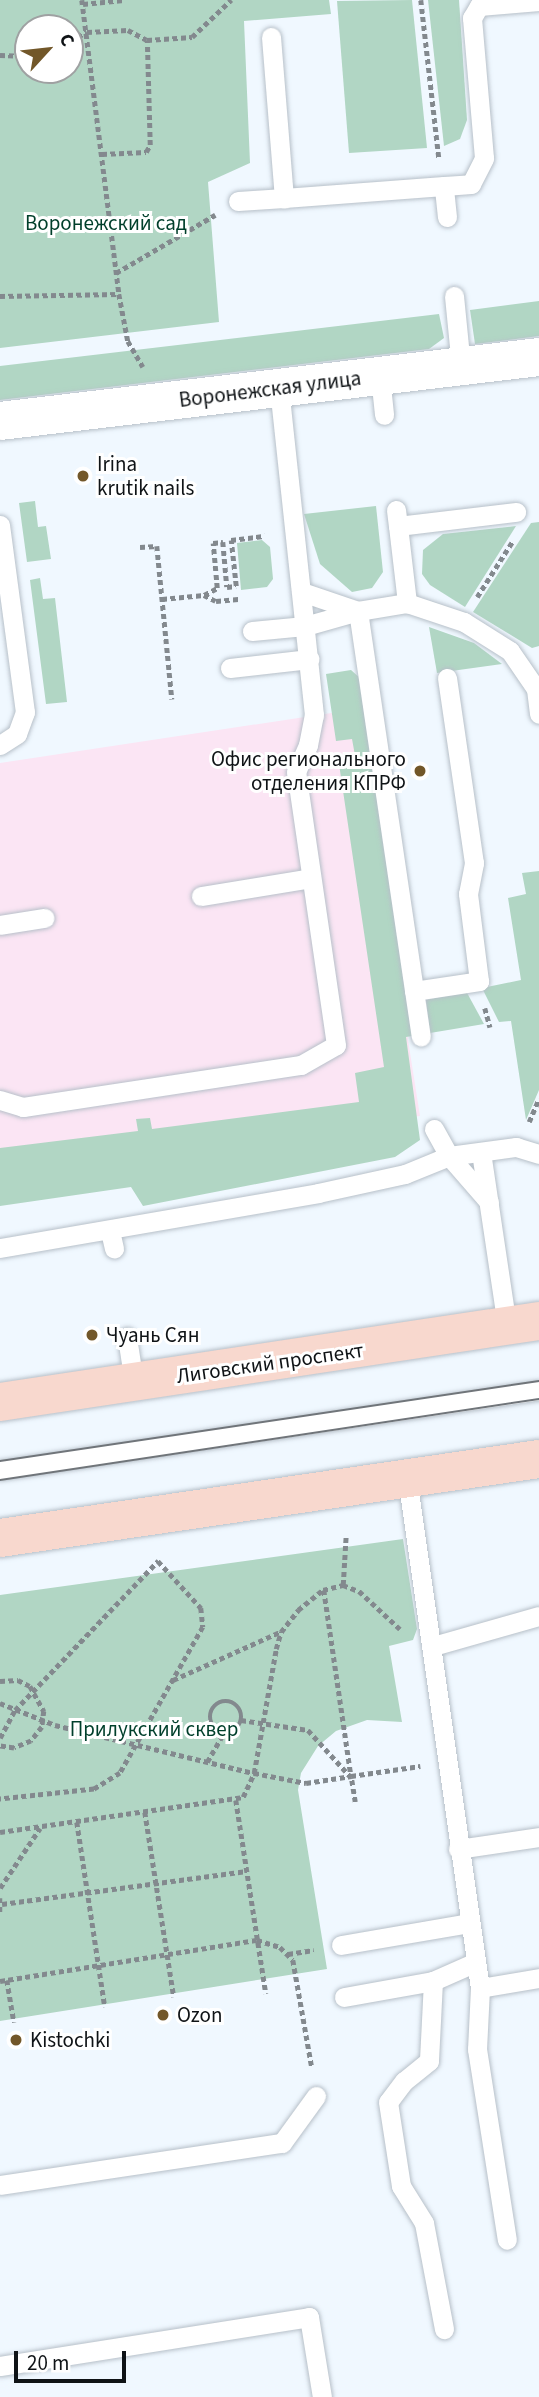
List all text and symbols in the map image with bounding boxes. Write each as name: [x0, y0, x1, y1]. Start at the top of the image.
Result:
north arrow: [14, 14, 84, 84]
text: С: [52, 29, 81, 51]
park label: Воронежский сад: [25, 210, 187, 236]
street label: Воронежская улица: [177, 365, 363, 413]
place label: Irina krutik nails: [97, 451, 194, 501]
marker: Irina krutik nails: [75, 468, 91, 484]
place label: Офис регионального отделения КПРФ: [211, 746, 406, 796]
marker: Офис регионального отделения КПРФ: [412, 763, 428, 779]
place label: Чуань Сян: [106, 1322, 199, 1348]
marker: Чуань Сян: [84, 1327, 100, 1343]
street label: Лиговский проспект: [175, 1337, 365, 1389]
park label: Прилукский сквер: [70, 1716, 238, 1742]
place label: Ozon: [177, 2002, 222, 2028]
marker: Ozon: [155, 2007, 171, 2023]
place label: Kistochki: [30, 2027, 110, 2053]
marker: Kistochki: [8, 2032, 24, 2048]
scale bar: [18, 2338, 130, 2382]
text: 20 m: [27, 2348, 69, 2378]

